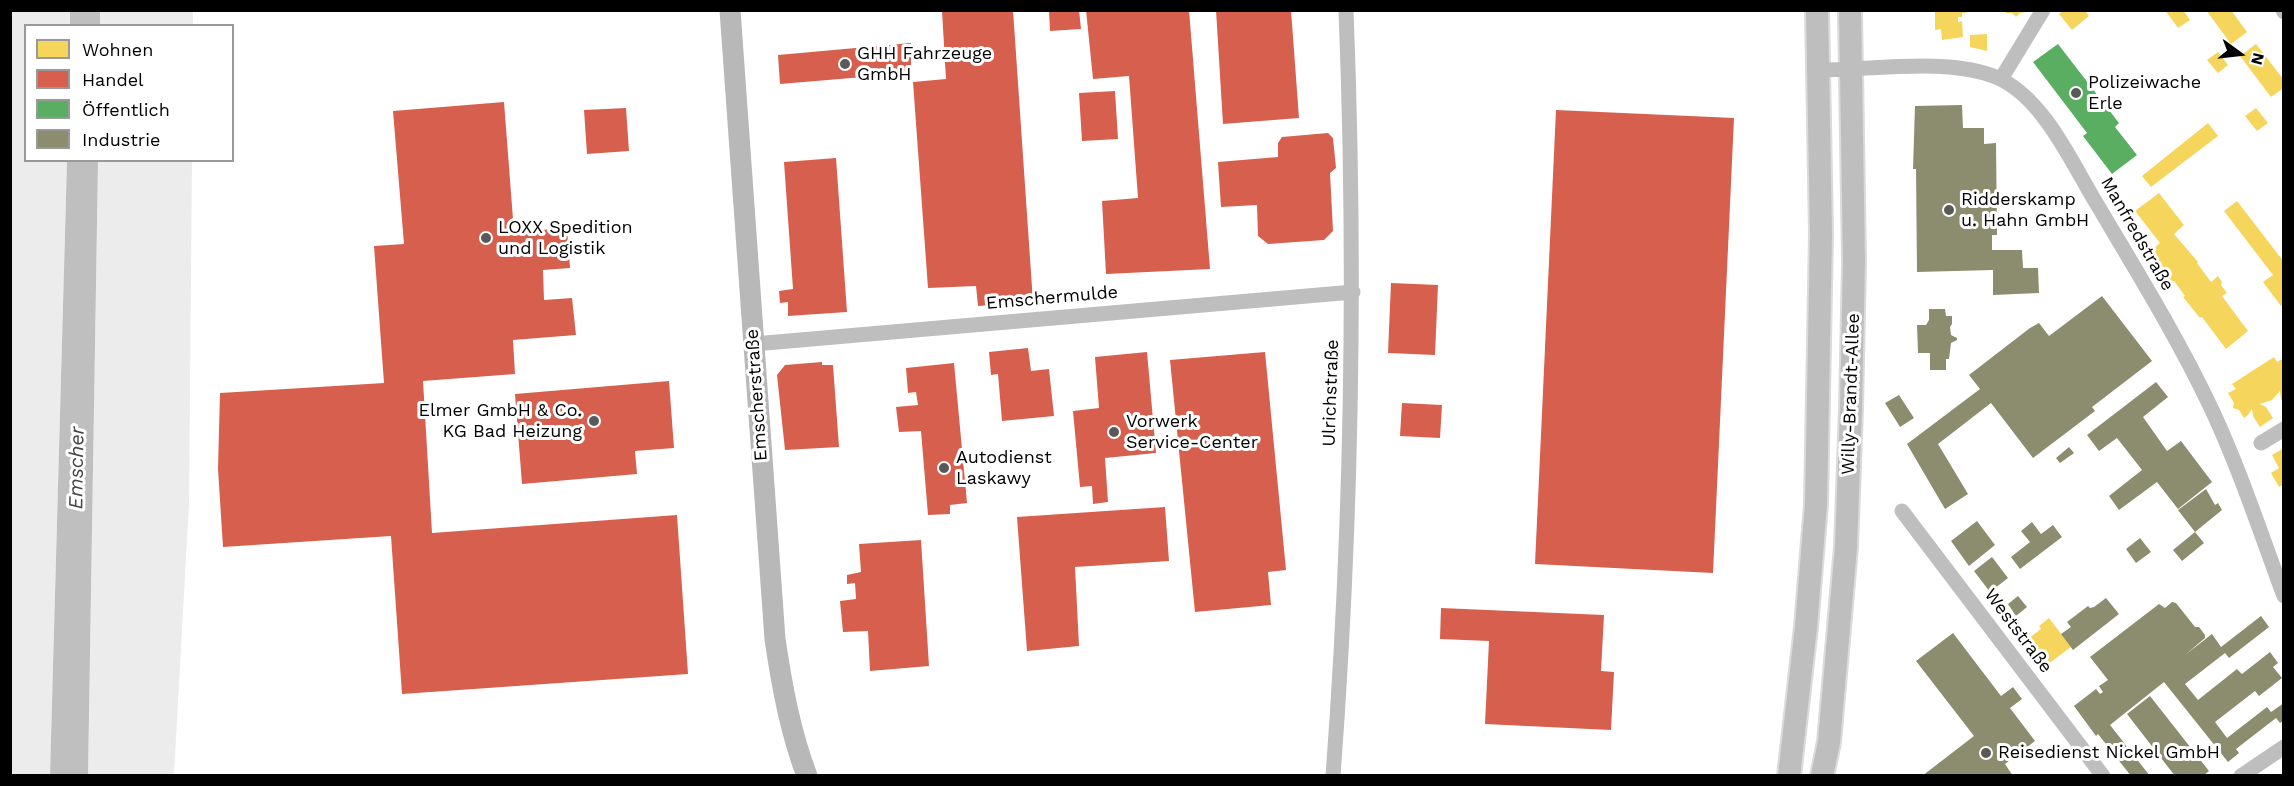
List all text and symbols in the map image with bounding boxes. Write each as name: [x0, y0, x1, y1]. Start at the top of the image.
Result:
legend: [24, 24, 234, 162]
north arrow: [2210, 24, 2270, 84]
text: Wohnen: [82, 39, 153, 60]
place label: GHH Fahrzeuge GmbH: [857, 43, 992, 86]
text: N: [2247, 51, 2269, 67]
marker: GHH Fahrzeuge GmbH: [838, 57, 852, 71]
text: Handel: [82, 69, 144, 90]
place label: Polizeiwache Erle: [2088, 72, 2201, 115]
marker: Polizeiwache Erle: [2069, 86, 2083, 100]
text: Öffentlich: [82, 99, 170, 120]
text: Industrie: [82, 129, 160, 150]
street label: Manfredstraße: [2096, 173, 2178, 295]
place label: Ridderskamp u. Hahn GmbH: [1961, 189, 2089, 232]
marker: Ridderskamp u. Hahn GmbH: [1942, 203, 1956, 217]
place label: LOXX Spedition und Logistik: [498, 217, 633, 260]
marker: LOXX Spedition und Logistik: [479, 231, 493, 245]
street label: Emschermulde: [985, 281, 1119, 315]
street label: Willy-Brandt-Allee: [1837, 313, 1865, 475]
street label: Emscherstraße: [742, 328, 772, 462]
street label: Ulrichstraße: [1318, 339, 1344, 447]
place label: Elmer GmbH & Co. KG Bad Heizung: [418, 400, 582, 442]
place label: Vorwerk Service-Center: [1126, 411, 1258, 454]
marker: Elmer GmbH & Co. KG Bad Heizung: [587, 414, 601, 428]
marker: Vorwerk Service-Center: [1107, 425, 1121, 439]
water label: Emscher: [64, 426, 90, 510]
place label: Autodienst Laskawy: [956, 447, 1052, 490]
marker: Autodienst Laskawy: [937, 461, 951, 475]
street label: Weststraße: [1979, 585, 2057, 677]
place label: Reisedienst Nickel GmbH: [1998, 742, 2220, 764]
marker: Reisedienst Nickel GmbH: [1979, 746, 1993, 760]

